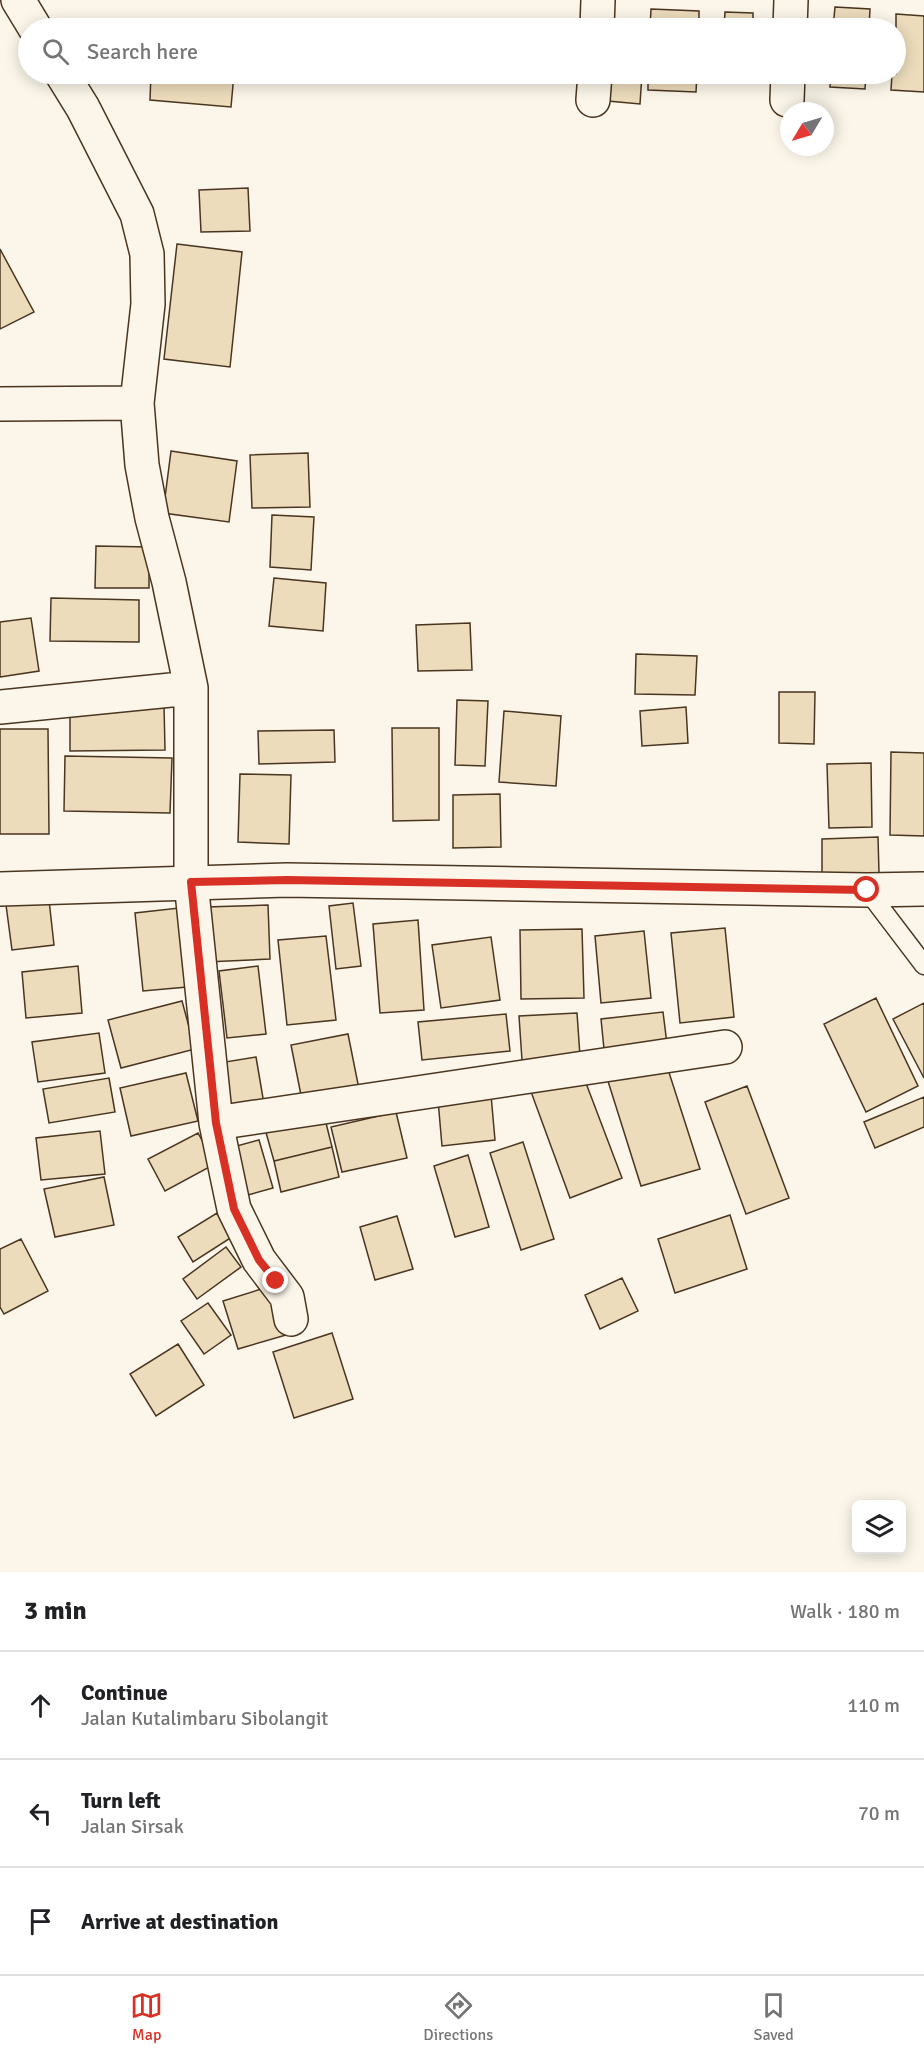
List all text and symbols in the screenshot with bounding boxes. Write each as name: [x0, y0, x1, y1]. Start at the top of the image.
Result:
search box: [18, 18, 906, 84]
icon: search: [39, 35, 72, 68]
text: Search here: [87, 38, 198, 65]
north arrow: [780, 102, 834, 156]
route start: [853, 876, 879, 902]
route end: [262, 1267, 288, 1293]
map controls: [852, 1500, 906, 1554]
button: layers: [852, 1500, 906, 1554]
text: 3 min: [24, 1595, 87, 1627]
text: Walk · 180 m: [790, 1599, 900, 1624]
text: Continue: [81, 1679, 168, 1706]
icon: ahead: [24, 1689, 57, 1722]
text: 110 m: [847, 1693, 900, 1718]
text: Jalan Kutalimbaru Sibolangit: [81, 1706, 328, 1731]
text: Turn left: [81, 1787, 161, 1814]
icon: left: [24, 1797, 57, 1830]
text: 70 m: [858, 1801, 900, 1826]
text: Jalan Sirsak: [81, 1814, 184, 1839]
icon: arrive: [24, 1905, 57, 1938]
text: Arrive at destination: [81, 1908, 278, 1935]
tab: Map: [130, 1989, 163, 2045]
tab: Directions: [423, 1989, 493, 2045]
tab: Saved: [754, 1989, 794, 2045]

